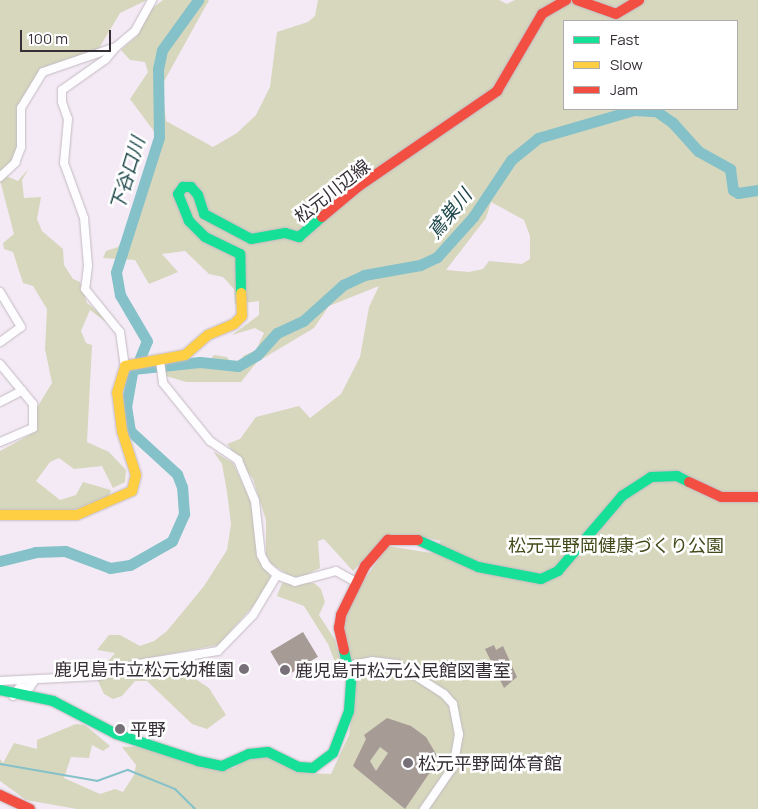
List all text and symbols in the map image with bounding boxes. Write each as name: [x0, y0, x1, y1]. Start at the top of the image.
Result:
scale bar: [22, 20, 114, 52]
legend: [563, 20, 738, 110]
text: 100 m: [28, 28, 68, 49]
text: Fast: [610, 29, 639, 50]
text: Slow: [610, 54, 643, 75]
text: Jam: [610, 79, 638, 100]
water label: 下谷口川: [106, 134, 150, 214]
street label: 松元川辺線: [290, 155, 374, 227]
water label: 鳶巣川: [423, 185, 477, 243]
park label: 松元平野岡健康づくり公園: [508, 534, 724, 556]
place label: 鹿児島市立松元幼稚園: [54, 658, 234, 680]
place label: 鹿児島市松元公民館図書室: [295, 659, 511, 681]
marker: 鹿児島市立松元幼稚園: [238, 663, 250, 675]
marker: 鹿児島市松元公民館図書室: [279, 664, 291, 676]
place label: 平野: [130, 718, 166, 740]
marker: 平野: [114, 723, 126, 735]
place label: 松元平野岡体育館: [418, 752, 562, 774]
marker: 松元平野岡体育館: [402, 757, 414, 769]

